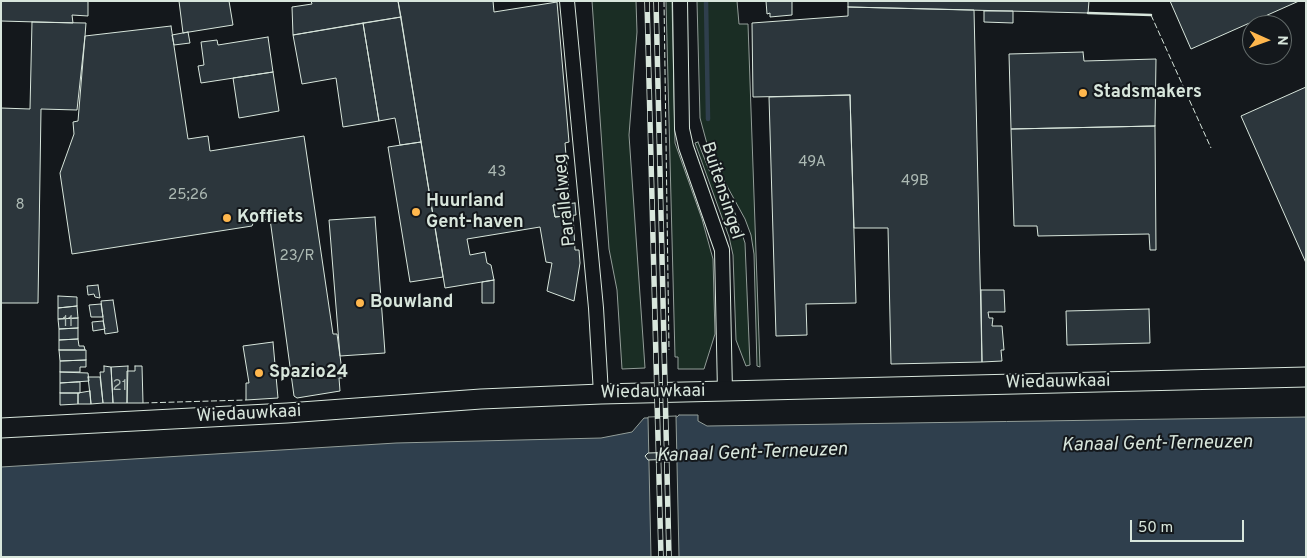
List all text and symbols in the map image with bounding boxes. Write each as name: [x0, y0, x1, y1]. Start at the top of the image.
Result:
north arrow: [1242, 15, 1292, 65]
text: N: [1273, 35, 1290, 46]
place label: Stadsmakers: [1093, 82, 1202, 104]
marker: Stadsmakers: [1077, 87, 1089, 99]
street label: Buitensingel: [695, 140, 747, 242]
street label: Parallelweg: [550, 152, 582, 248]
house number: 49A: [798, 154, 826, 172]
house number: 43: [488, 164, 506, 182]
house number: 49B: [901, 173, 929, 191]
house number: 25;26: [168, 187, 208, 205]
place label: Huurland Gent-haven: [426, 191, 524, 233]
house number: 8: [15, 197, 25, 215]
marker: Huurland Gent-haven: [410, 206, 422, 218]
place label: Koffiets: [237, 207, 303, 229]
marker: Koffiets: [221, 212, 233, 224]
house number: 23/R: [279, 248, 315, 266]
place label: Bouwland: [370, 292, 453, 314]
marker: Bouwland: [354, 297, 366, 309]
house number: 11: [62, 314, 74, 332]
place label: Spazio24: [269, 362, 348, 384]
marker: Spazio24: [253, 367, 265, 379]
street label: Wiedauwkaai: [1005, 371, 1111, 395]
house number: 21: [113, 378, 127, 396]
street label: Wiedauwkaai: [600, 381, 706, 405]
street label: Wiedauwkaai: [196, 401, 302, 429]
water label: Kanaal Gent-Terneuzen: [1061, 432, 1253, 458]
water label: Kanaal Gent-Terneuzen: [656, 439, 848, 469]
scale bar: [1132, 510, 1246, 542]
text: 50 m: [1138, 519, 1173, 538]

